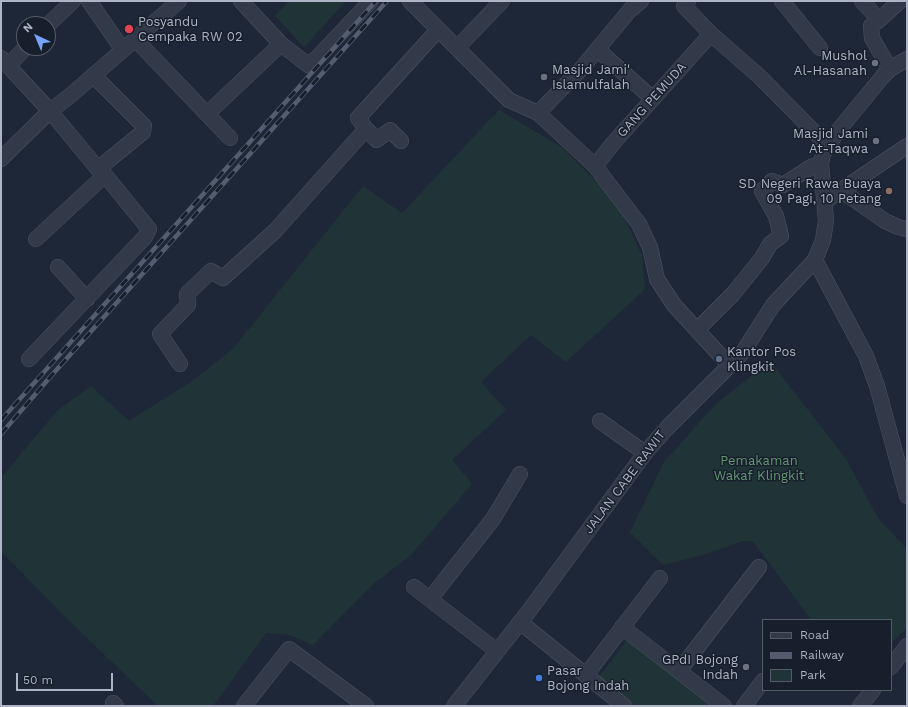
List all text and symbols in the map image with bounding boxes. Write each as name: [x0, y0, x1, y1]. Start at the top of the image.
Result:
place label: Posyandu Cempaka RW 02: [138, 14, 242, 45]
north arrow: [16, 16, 56, 56]
text: N: [21, 20, 35, 35]
marker: Posyandu Cempaka RW 02: [123, 23, 135, 35]
place label: Mushol Al-Hasanah: [794, 48, 867, 79]
marker: Mushol Al-Hasanah: [870, 58, 880, 68]
street label: GANG PEMUDA: [614, 59, 690, 141]
place label: Masjid Jami' Islamulfalah: [552, 62, 630, 93]
marker: Masjid Jami' Islamulfalah: [539, 72, 549, 82]
place label: Masjid Jami At-Taqwa: [793, 126, 868, 157]
marker: Masjid Jami At-Taqwa: [871, 136, 881, 146]
place label: SD Negeri Rawa Buaya 09 Pagi, 10 Petang: [739, 176, 881, 207]
marker: SD Negeri Rawa Buaya 09 Pagi, 10 Petang: [884, 186, 894, 196]
place label: Kantor Pos Klingkit: [727, 344, 796, 375]
marker: Kantor Pos Klingkit: [714, 354, 724, 364]
street label: JALAN CABE RAWIT: [581, 427, 669, 537]
park label: Pemakaman Wakaf Klingkit: [714, 453, 804, 484]
legend: [762, 619, 892, 691]
text: Road: [800, 628, 829, 642]
text: Railway: [800, 648, 844, 662]
place label: GPdI Bojong Indah: [662, 652, 738, 683]
marker: GPdI Bojong Indah: [741, 662, 751, 672]
place label: Pasar Bojong Indah: [547, 663, 629, 694]
scale bar: [18, 665, 115, 691]
text: Park: [800, 668, 826, 682]
text: 50 m: [23, 673, 53, 687]
marker: Pasar Bojong Indah: [534, 673, 544, 683]

